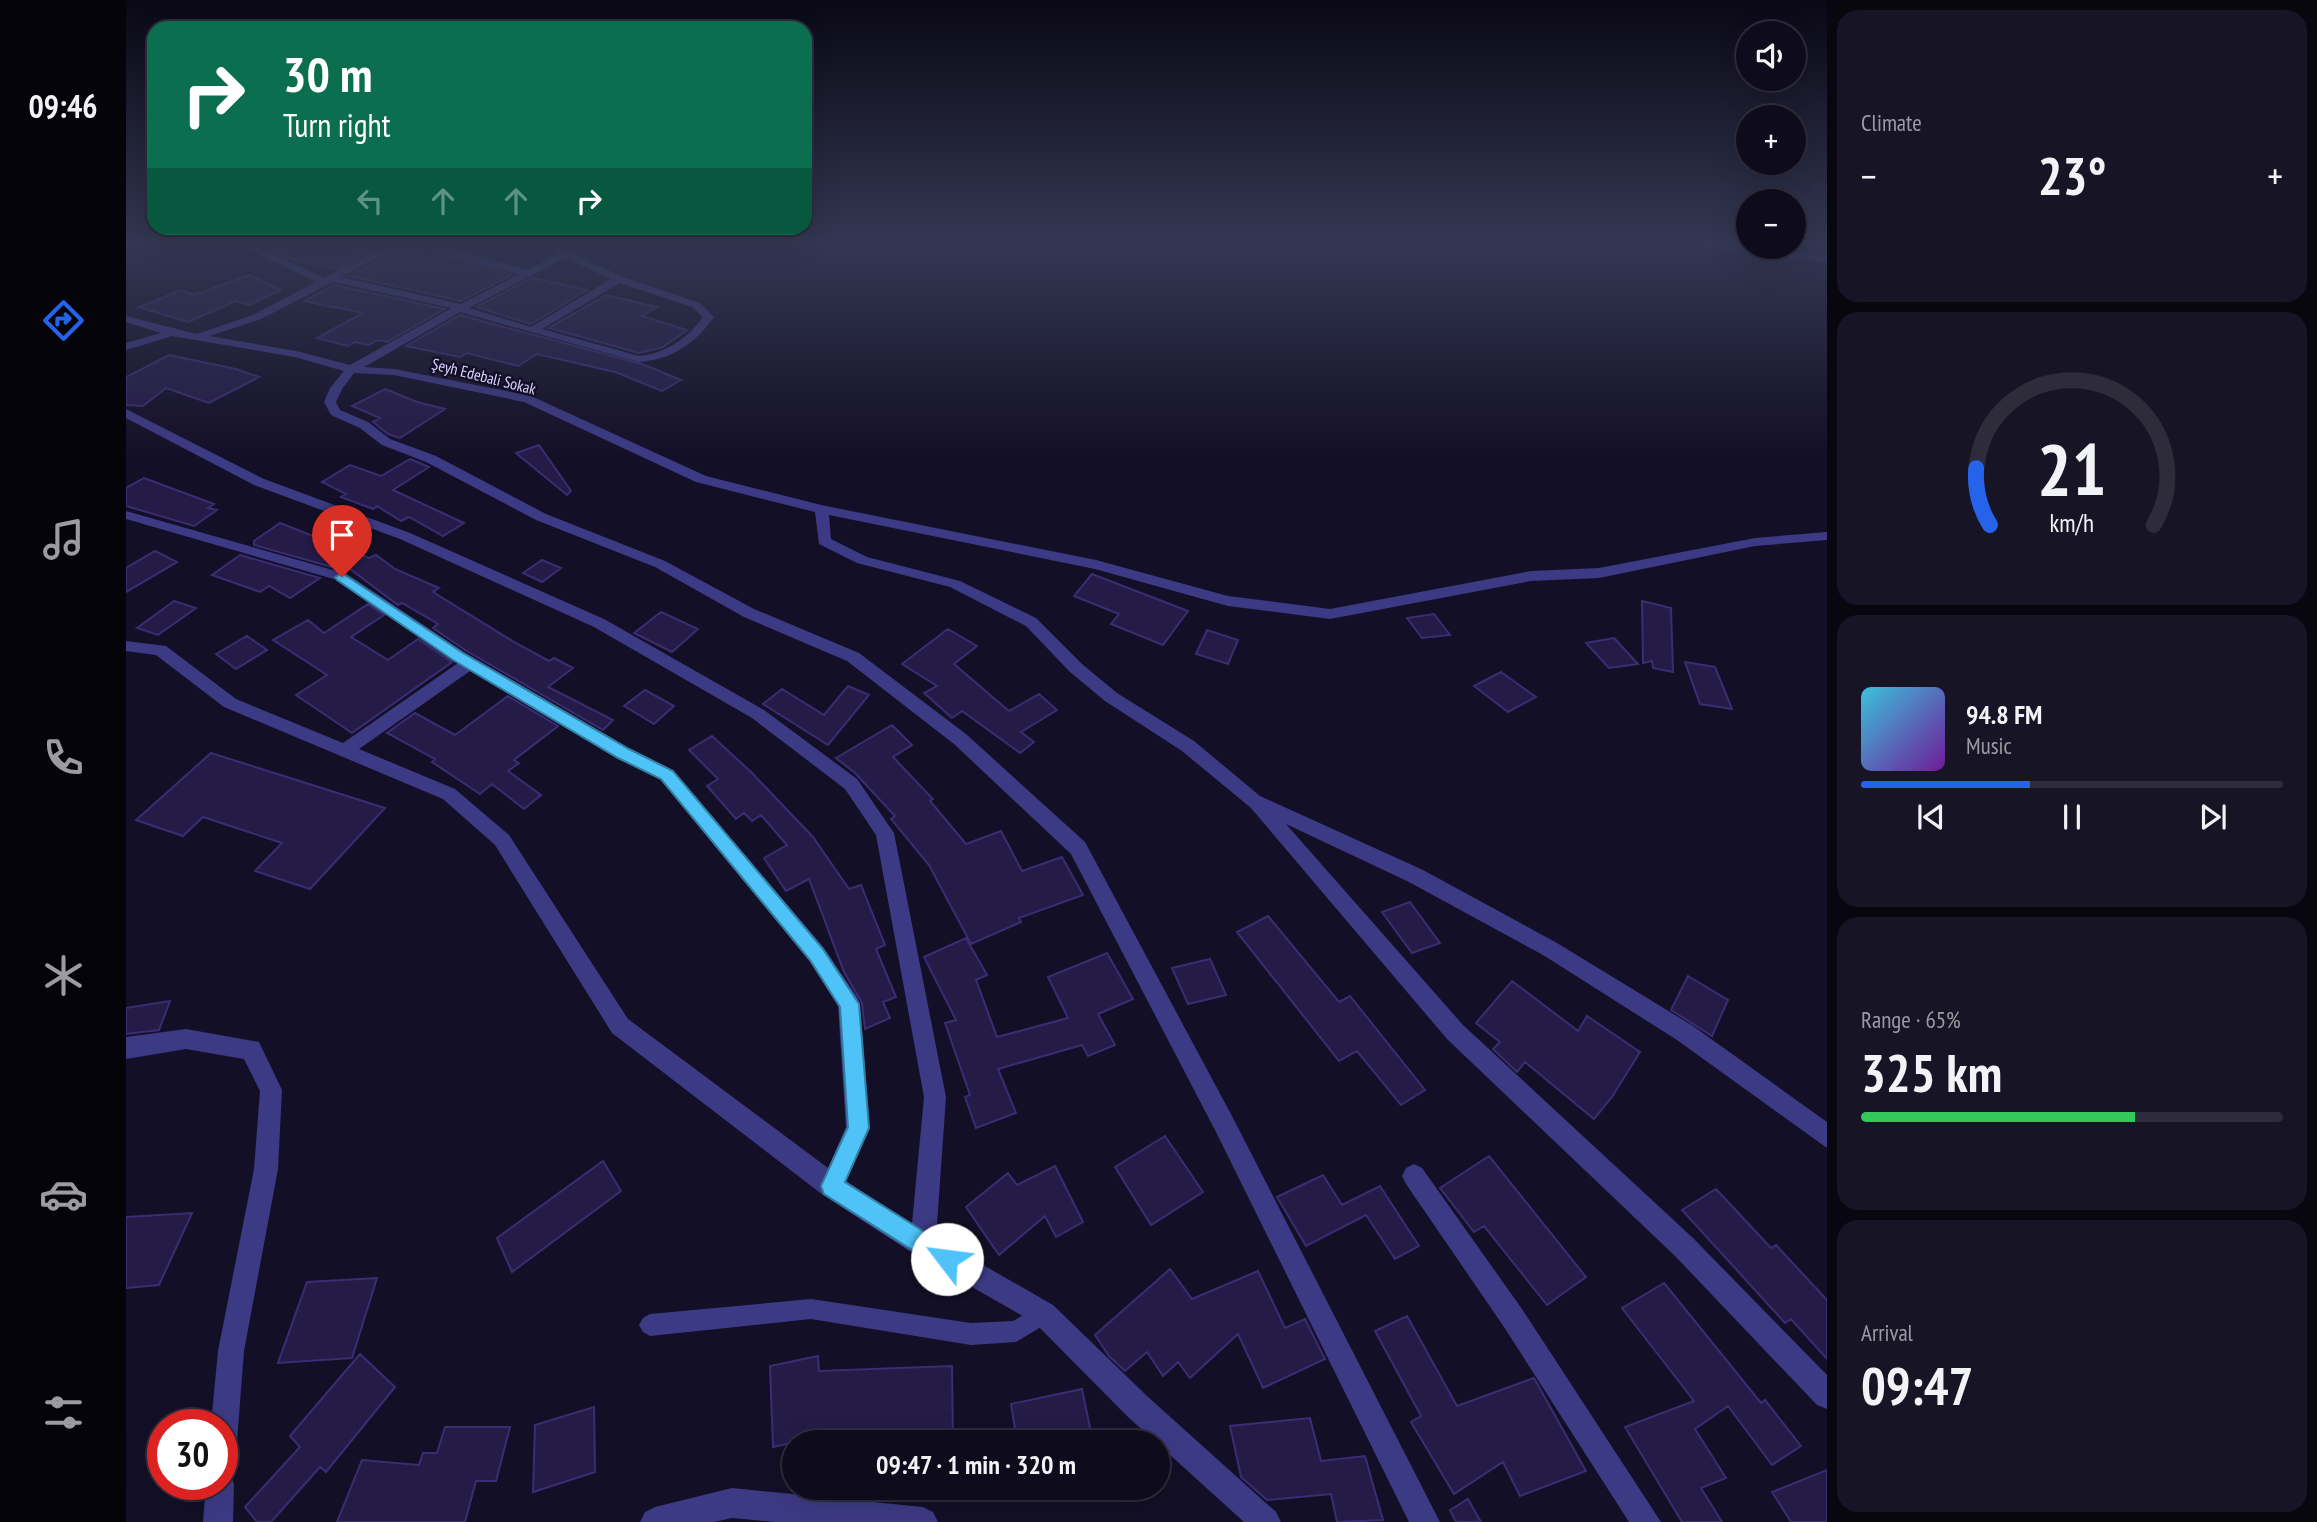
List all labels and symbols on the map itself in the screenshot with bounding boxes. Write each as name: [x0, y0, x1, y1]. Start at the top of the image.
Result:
street label: Şeyh Edebali Sokak: [430, 353, 539, 399]
pin: [312, 505, 372, 577]
position arrow: [910, 1222, 984, 1296]
speed limit sign: 30: [147, 1409, 238, 1500]

